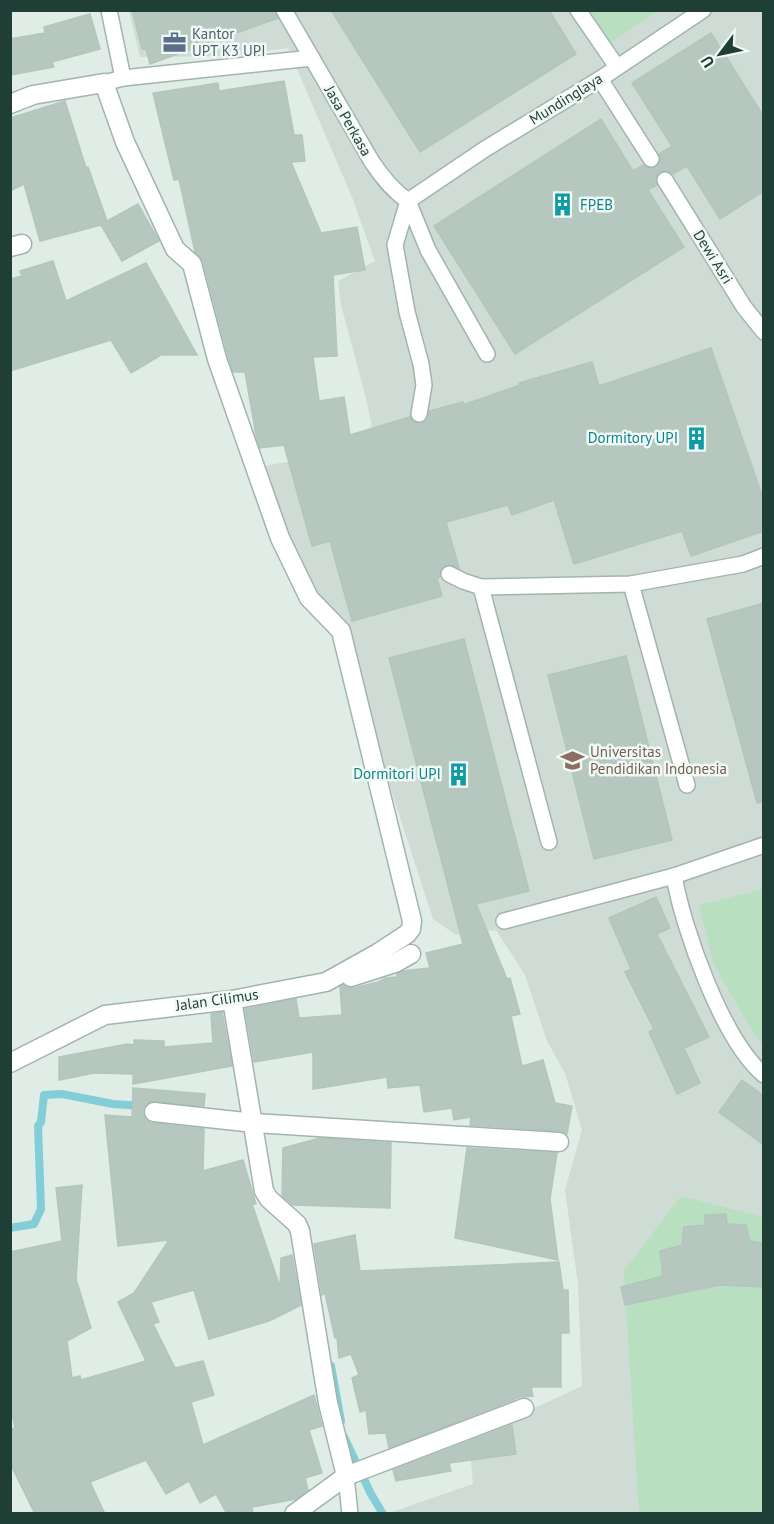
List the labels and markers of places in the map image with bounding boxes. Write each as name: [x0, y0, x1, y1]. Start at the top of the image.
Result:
place label: Kantor UPT K3 UPI: [192, 24, 266, 60]
office icon: Kantor UPT K3 UPI: [161, 30, 187, 56]
building icon: FPEB: [549, 192, 575, 218]
place label: FPEB: [580, 195, 613, 214]
building icon: Dormitory UPI: [683, 425, 709, 451]
place label: Dormitory UPI: [588, 428, 678, 447]
place label: Universitas Pendidikan Indonesia: [590, 742, 727, 778]
school or university icon: Universitas Pendidikan Indonesia: [559, 748, 585, 774]
building icon: Dormitori UPI: [446, 761, 472, 787]
place label: Dormitori UPI: [353, 764, 441, 783]

